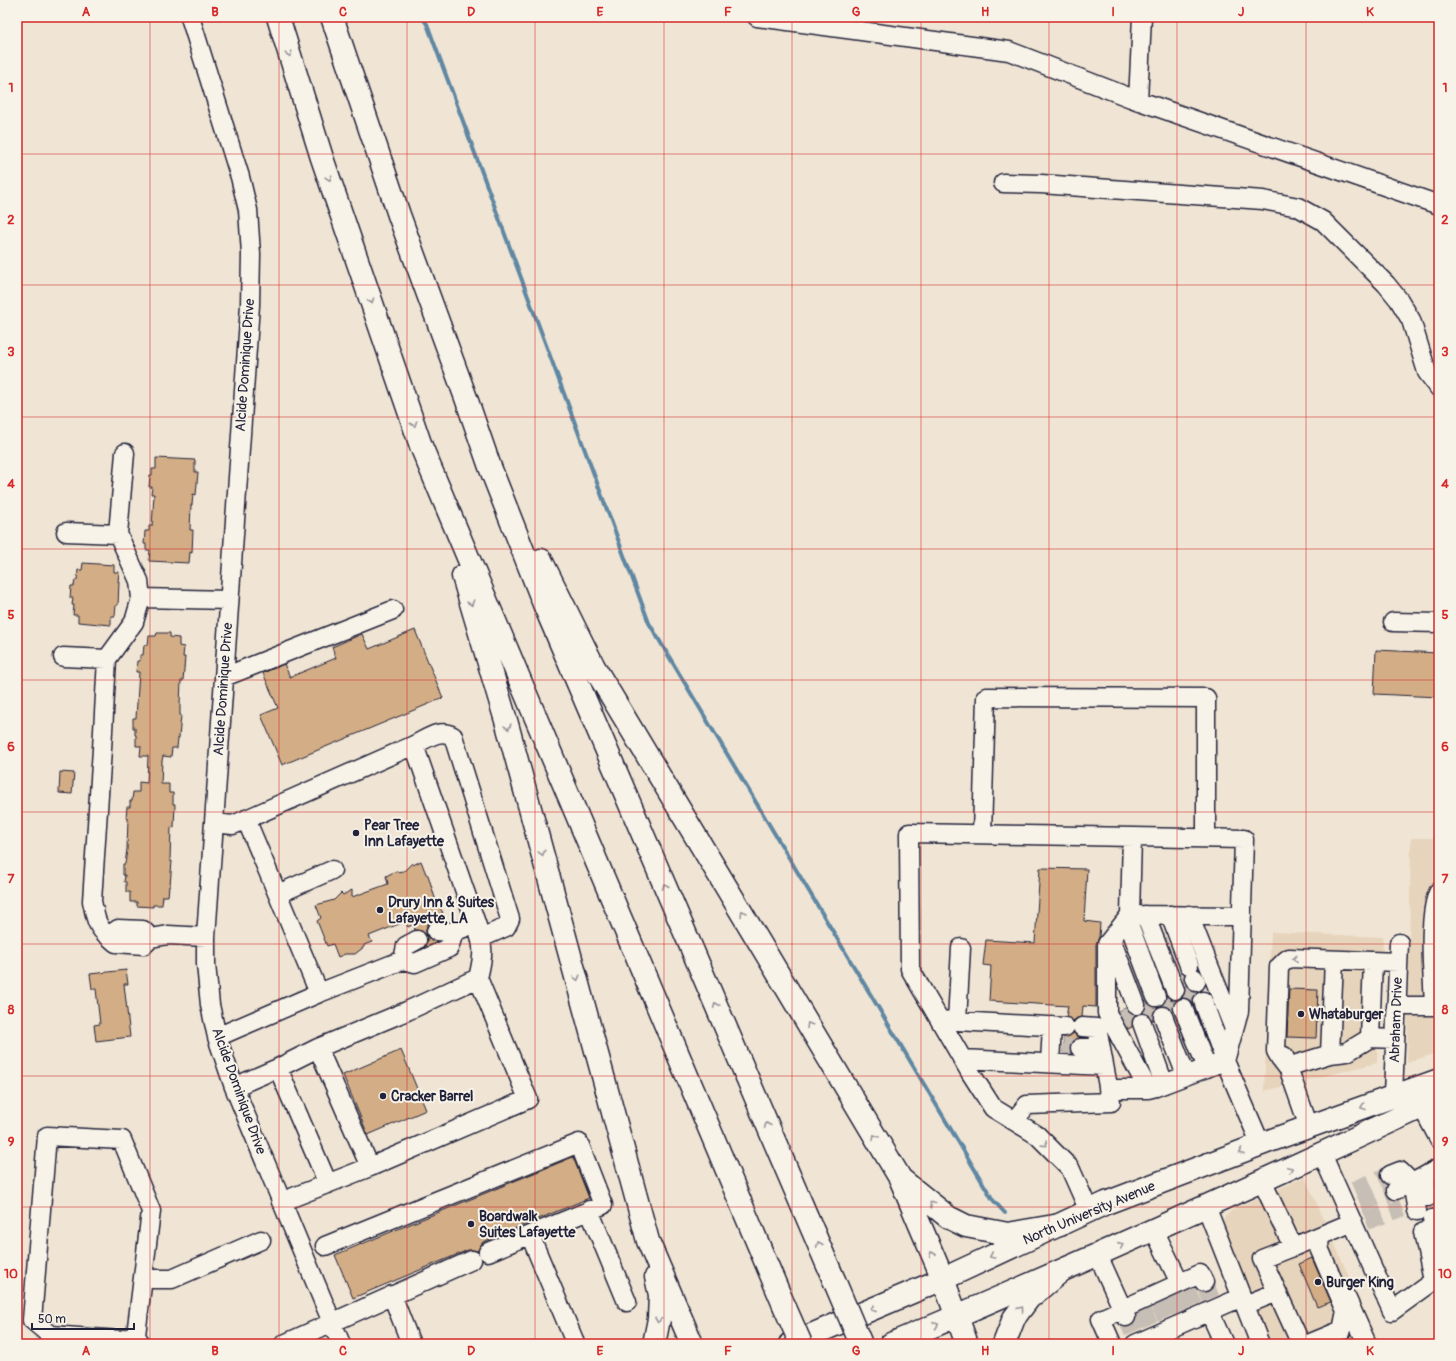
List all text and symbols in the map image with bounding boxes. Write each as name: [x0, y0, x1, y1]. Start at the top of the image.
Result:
text: A: [82, 4, 91, 20]
text: B: [211, 4, 219, 20]
text: C: [339, 4, 347, 20]
text: D: [467, 4, 475, 20]
text: E: [597, 4, 604, 20]
text: F: [724, 4, 732, 20]
text: G: [852, 4, 861, 20]
text: H: [981, 4, 989, 20]
text: I: [1111, 4, 1115, 20]
text: J: [1238, 4, 1244, 20]
text: K: [1366, 4, 1374, 20]
one-way arrow: [284, 51, 293, 58]
text: 1: [8, 80, 14, 96]
text: 1: [1442, 80, 1448, 96]
one-way arrow: [324, 175, 332, 182]
text: 2: [7, 212, 15, 228]
text: 2: [1441, 212, 1449, 228]
one-way arrow: [366, 297, 375, 304]
street label: Alcide Dominique Drive: [232, 298, 258, 432]
text: 3: [7, 344, 15, 360]
text: 3: [1441, 344, 1449, 360]
one-way arrow: [409, 420, 417, 427]
text: 4: [7, 476, 15, 492]
text: 4: [1441, 476, 1449, 492]
one-way arrow: [466, 599, 475, 606]
text: 5: [7, 607, 15, 623]
text: 5: [1441, 607, 1449, 623]
street label: Alcide Dominique Drive: [210, 622, 236, 756]
one-way arrow: [503, 724, 512, 731]
text: 6: [7, 739, 15, 755]
text: 6: [1441, 739, 1449, 755]
place label: Pear Tree Inn Lafayette: [364, 817, 445, 850]
marker: Pear Tree Inn Lafayette: [351, 828, 361, 838]
one-way arrow: [538, 850, 546, 856]
text: 7: [8, 871, 15, 887]
text: 7: [1442, 871, 1449, 887]
one-way arrow: [662, 882, 670, 890]
place label: Drury Inn & Suites Lafayette, LA: [388, 894, 495, 927]
marker: Drury Inn & Suites Lafayette, LA: [375, 905, 385, 915]
one-way arrow: [740, 910, 747, 917]
one-way arrow: [1292, 955, 1298, 963]
one-way arrow: [572, 975, 580, 982]
street label: Abraham Drive: [1386, 977, 1406, 1063]
text: 8: [8, 1002, 15, 1018]
one-way arrow: [713, 1002, 721, 1009]
text: 8: [1442, 1002, 1449, 1018]
place label: Whataburger: [1309, 1006, 1385, 1023]
marker: Whataburger: [1296, 1009, 1306, 1019]
one-way arrow: [807, 1022, 814, 1029]
street label: Alcide Dominique Drive: [208, 1025, 270, 1157]
place label: Cracker Barrel: [391, 1088, 473, 1105]
marker: Cracker Barrel: [378, 1091, 388, 1101]
one-way arrow: [1359, 1103, 1366, 1111]
one-way arrow: [764, 1121, 772, 1128]
text: 9: [8, 1134, 15, 1150]
one-way arrow: [873, 1134, 880, 1141]
text: 9: [1442, 1134, 1449, 1150]
one-way arrow: [1040, 1139, 1048, 1147]
one-way arrow: [1237, 1148, 1244, 1156]
one-way arrow: [1286, 1166, 1294, 1174]
street label: North University Avenue: [1020, 1177, 1158, 1249]
one-way arrow: [929, 1201, 936, 1208]
place label: Boardwalk Suites Lafayette: [479, 1208, 577, 1241]
marker: Boardwalk Suites Lafayette: [466, 1219, 476, 1229]
one-way arrow: [815, 1241, 823, 1248]
one-way arrow: [1117, 1241, 1124, 1249]
one-way arrow: [929, 1250, 937, 1258]
one-way arrow: [989, 1251, 996, 1259]
text: 10: [4, 1266, 18, 1282]
text: 10: [1438, 1266, 1452, 1282]
place label: Burger King: [1326, 1274, 1394, 1291]
marker: Burger King: [1313, 1277, 1323, 1287]
one-way arrow: [870, 1304, 877, 1312]
scale bar: [32, 1305, 134, 1331]
one-way arrow: [1016, 1307, 1023, 1314]
text: 50 m: [38, 1312, 66, 1327]
one-way arrow: [654, 1317, 663, 1323]
one-way arrow: [933, 1321, 940, 1329]
text: A: [82, 1343, 91, 1359]
text: B: [211, 1343, 219, 1359]
text: C: [339, 1343, 347, 1359]
text: D: [467, 1343, 475, 1359]
text: E: [597, 1343, 604, 1359]
text: F: [724, 1343, 732, 1359]
text: G: [852, 1343, 861, 1359]
text: H: [981, 1343, 989, 1359]
text: I: [1111, 1343, 1115, 1359]
text: J: [1238, 1343, 1244, 1359]
text: K: [1366, 1343, 1374, 1359]

